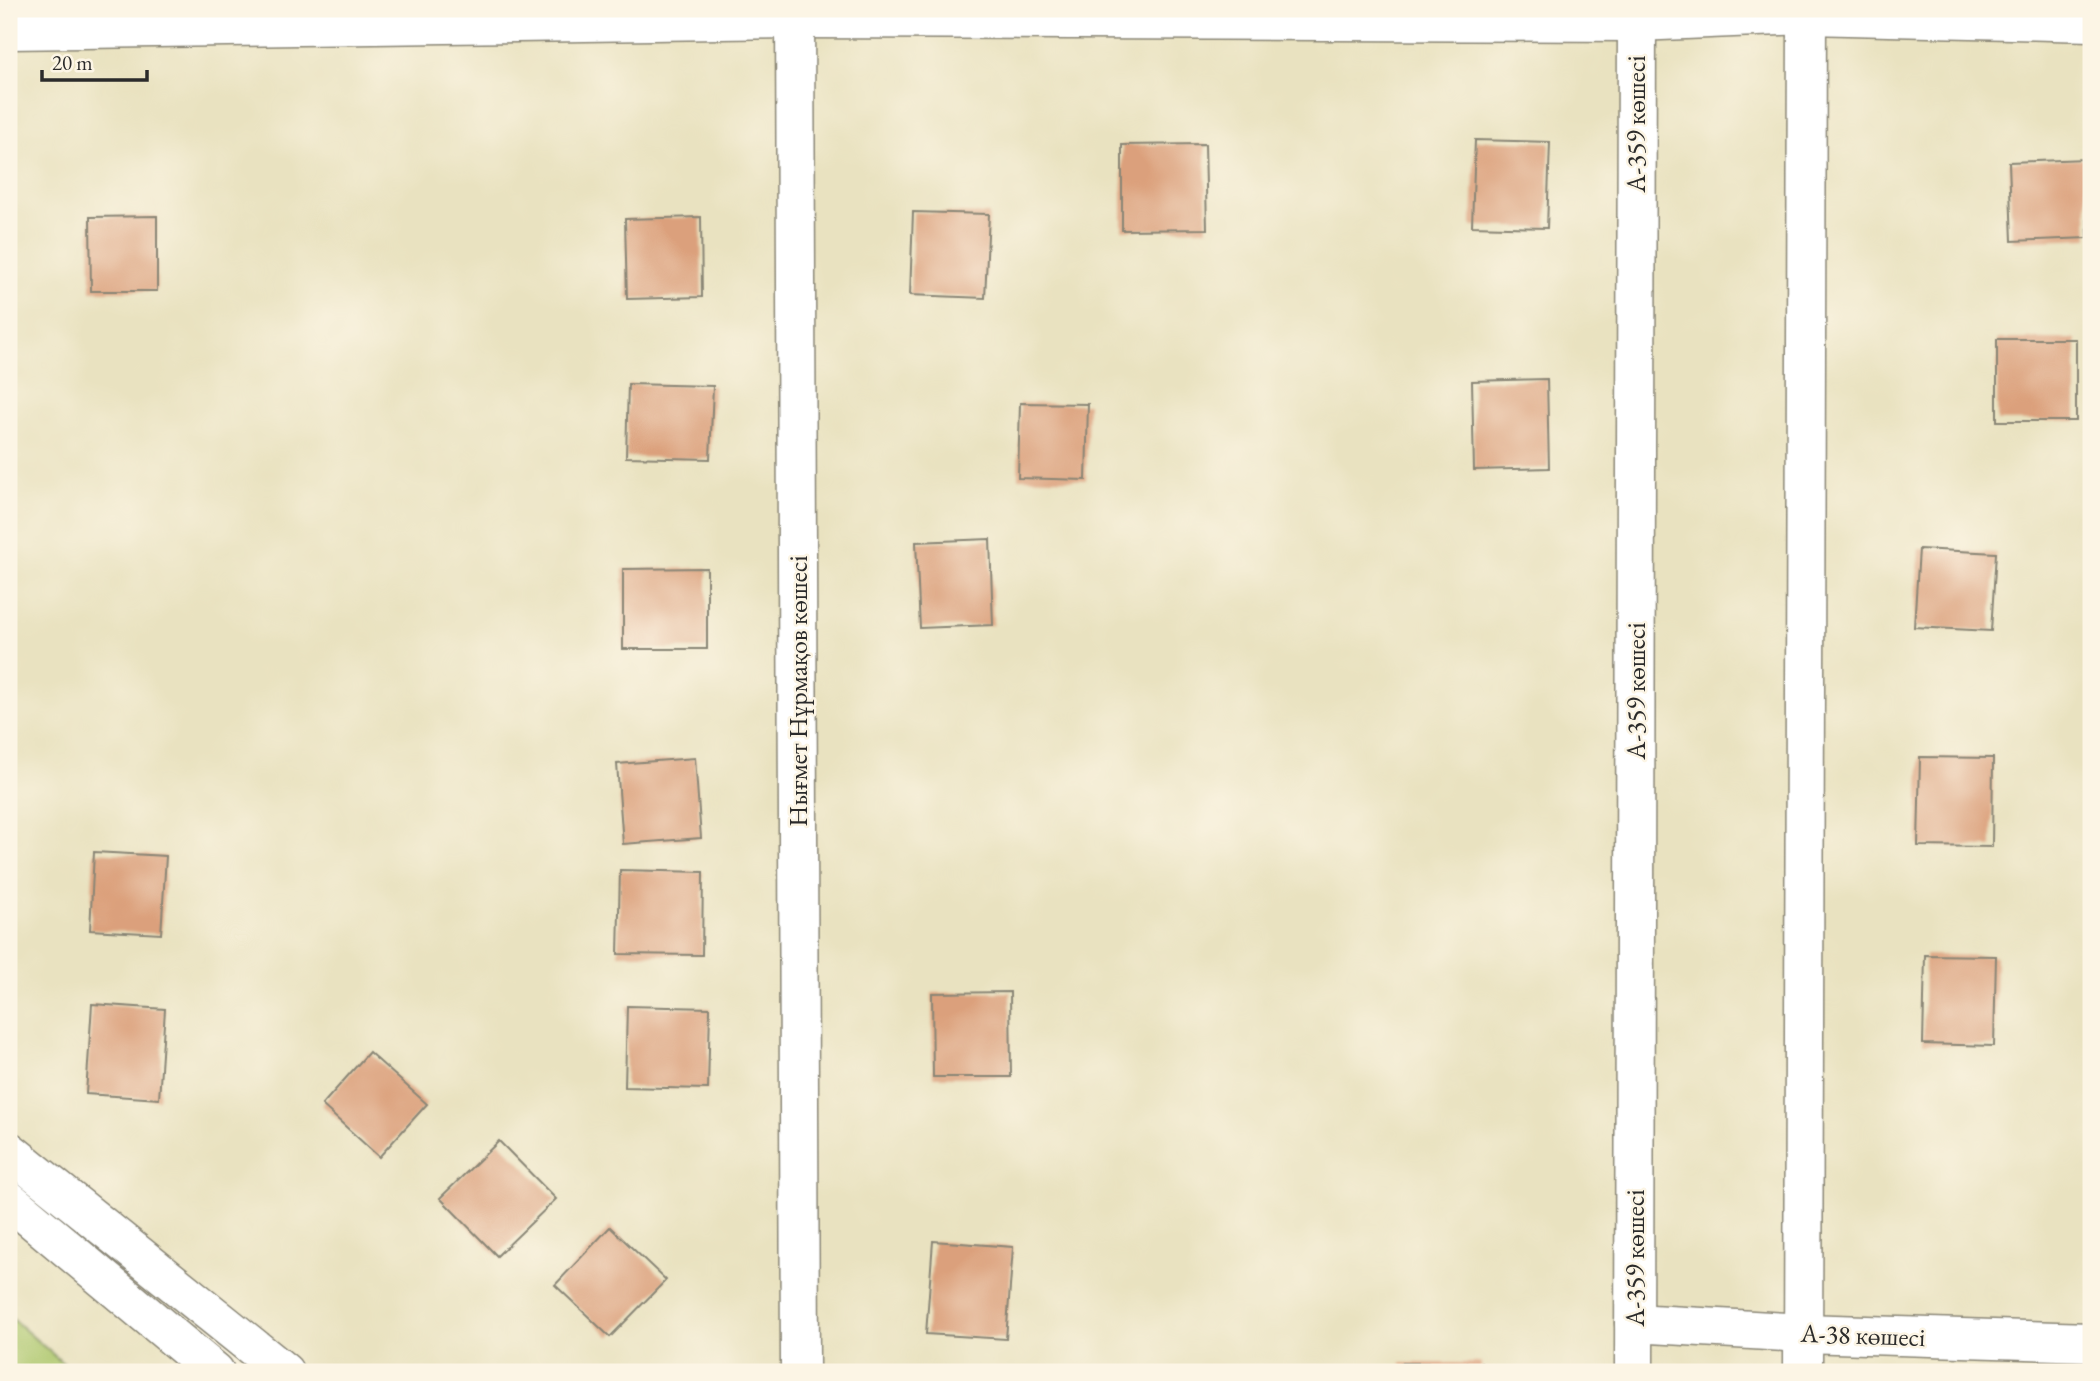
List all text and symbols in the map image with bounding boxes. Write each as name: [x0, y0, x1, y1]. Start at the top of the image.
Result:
scale bar: [42, 38, 147, 82]
text: 20 m: [52, 49, 93, 76]
street label: А-359 көшесі: [1619, 55, 1653, 194]
street label: Нығмет Нұрмақов көшесі: [781, 555, 815, 827]
street label: А-359 көшесі: [1619, 622, 1653, 761]
street label: А-359 көшесі: [1618, 1189, 1652, 1328]
street label: А-38 көшесі: [1799, 1316, 1926, 1354]

